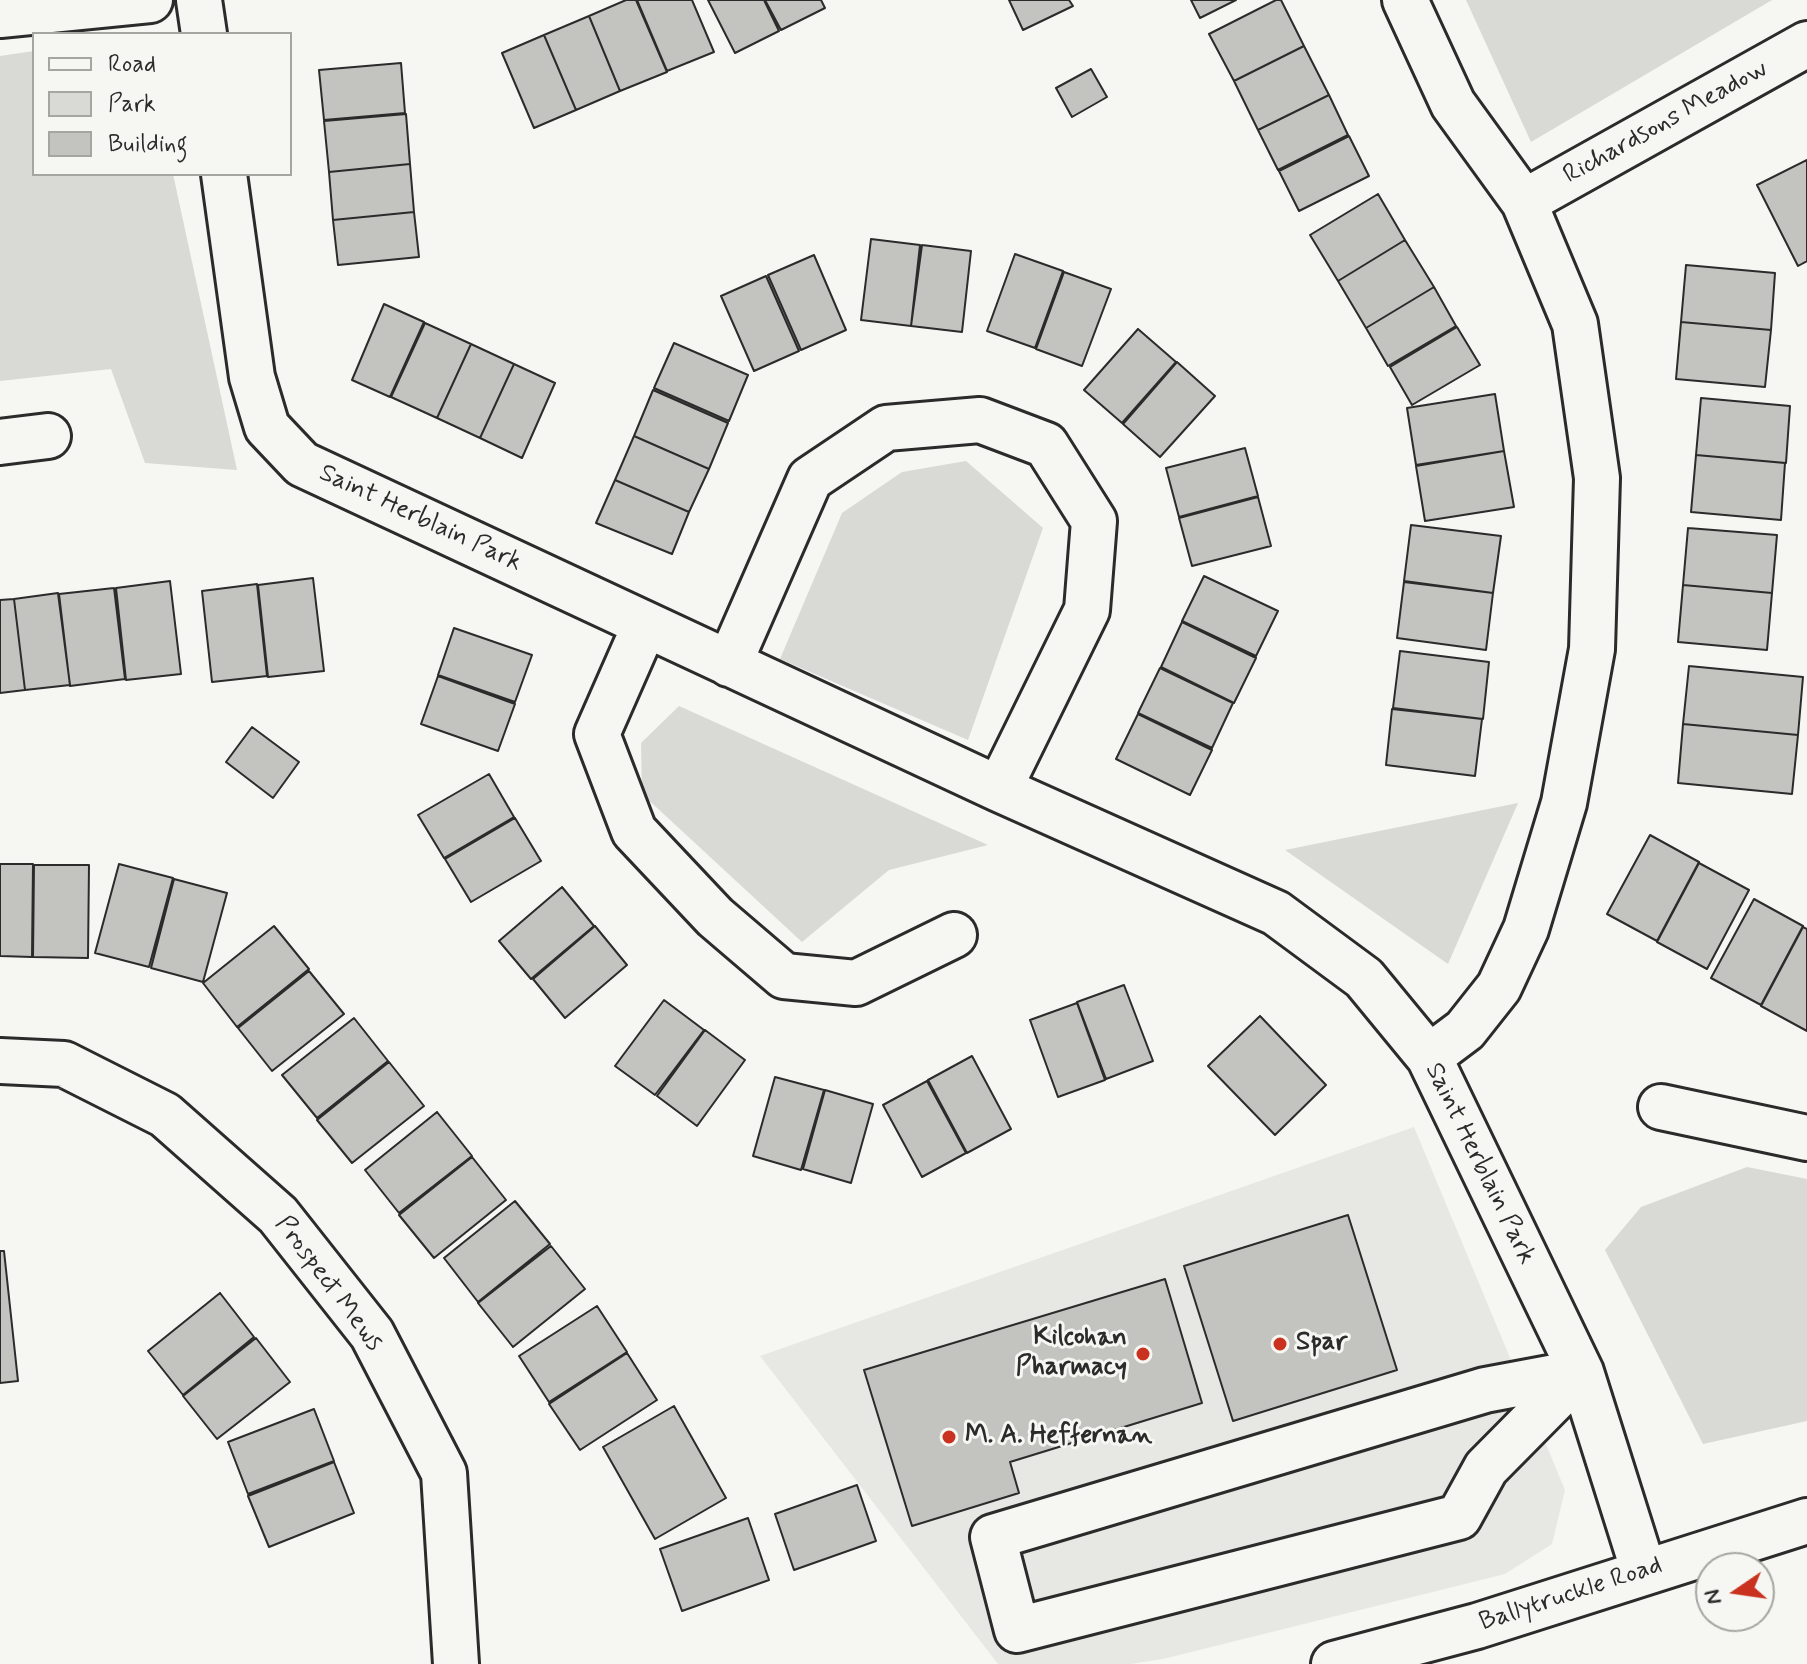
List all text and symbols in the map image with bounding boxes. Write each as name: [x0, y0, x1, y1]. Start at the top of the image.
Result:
legend: [32, 32, 292, 176]
text: Road: [108, 49, 156, 80]
street label: Richardsons Meadow: [1559, 54, 1773, 192]
text: Park: [108, 89, 156, 120]
text: Building: [108, 129, 188, 160]
street label: Saint Herblain Park: [314, 458, 526, 580]
street label: Saint Herblain Park: [1417, 1058, 1541, 1270]
street label: Prospect Mews: [267, 1210, 389, 1358]
place label: Kilcohan Pharmacy: [1016, 1323, 1127, 1384]
place label: Spar: [1296, 1328, 1347, 1360]
marker: Spar: [1271, 1335, 1289, 1353]
marker: Kilcohan Pharmacy: [1134, 1345, 1152, 1363]
place label: M. A. Heffernan: [965, 1421, 1152, 1453]
marker: M. A. Heffernan: [940, 1428, 958, 1446]
street label: Ballytruckle Road: [1476, 1551, 1666, 1639]
north arrow: [1695, 1552, 1775, 1632]
text: N: [1698, 1587, 1729, 1607]

